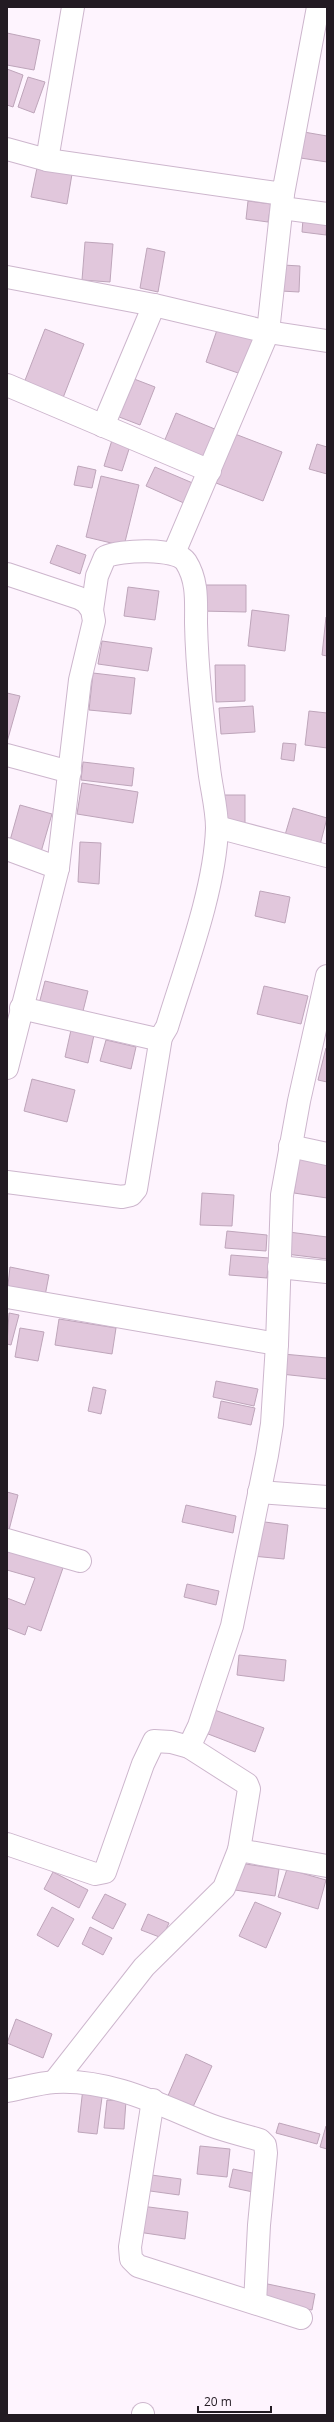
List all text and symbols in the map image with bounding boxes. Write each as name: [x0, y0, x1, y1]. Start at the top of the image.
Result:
scale bar: [198, 2388, 271, 2414]
text: 20 m: [204, 2393, 232, 2410]

